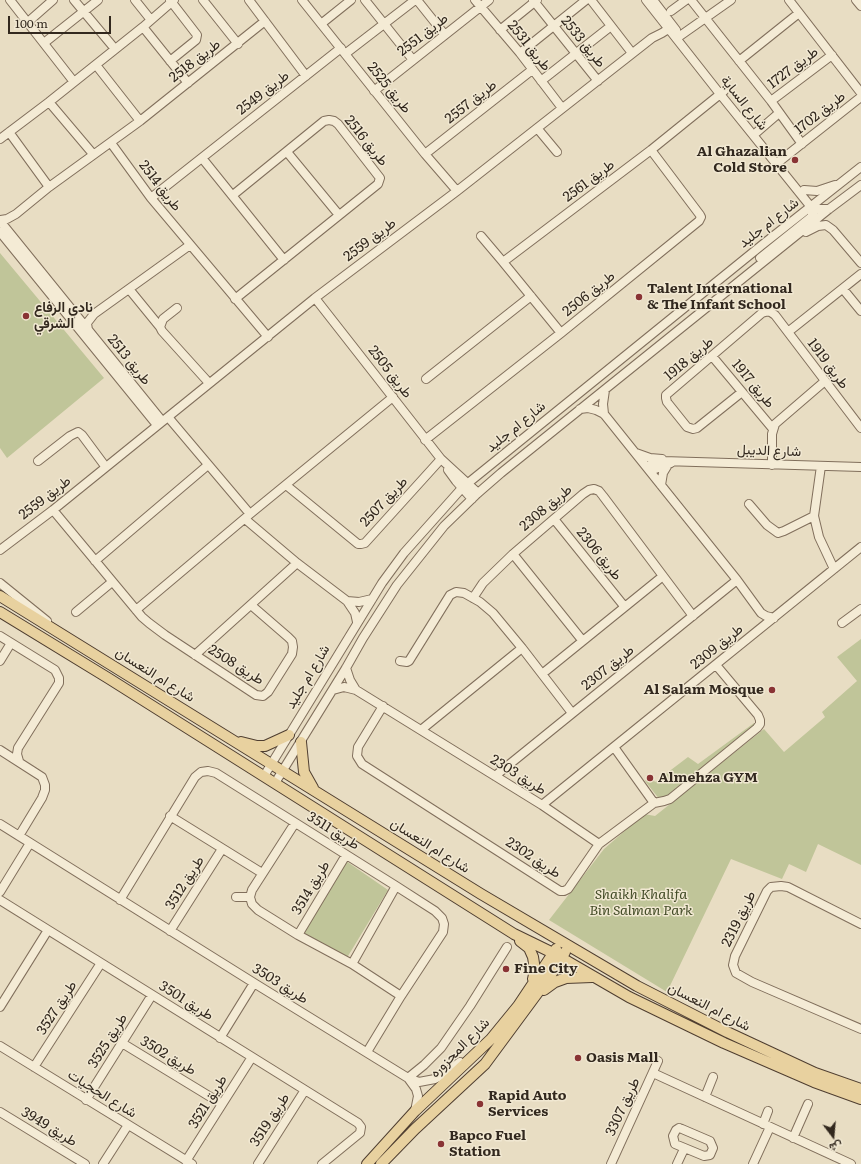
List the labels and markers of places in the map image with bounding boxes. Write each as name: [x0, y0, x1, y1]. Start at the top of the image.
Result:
place label: Al Ghazalian Cold Store: [697, 144, 787, 176]
marker: Al Ghazalian Cold Store: [790, 155, 800, 165]
place label: Talent International & The Infant School: [647, 281, 793, 314]
marker: Talent International & The Infant School: [634, 292, 644, 302]
place label: نادي الرفاع الشرقي: [34, 300, 93, 332]
marker: نادي الرفاع الشرقي: [21, 311, 31, 321]
place label: Al Salam Mosque: [644, 682, 764, 698]
marker: Al Salam Mosque: [767, 685, 777, 695]
place label: Almehza GYM: [658, 770, 758, 786]
marker: Almehza GYM: [645, 773, 655, 783]
place label: Fine City: [514, 961, 578, 977]
marker: Fine City: [501, 964, 511, 974]
place label: Oasis Mall: [586, 1050, 659, 1066]
marker: Oasis Mall: [573, 1053, 583, 1063]
place label: Rapid Auto Services: [488, 1088, 567, 1120]
marker: Rapid Auto Services: [475, 1099, 485, 1109]
place label: Bapco Fuel Station: [449, 1128, 526, 1160]
marker: Bapco Fuel Station: [436, 1139, 446, 1149]

